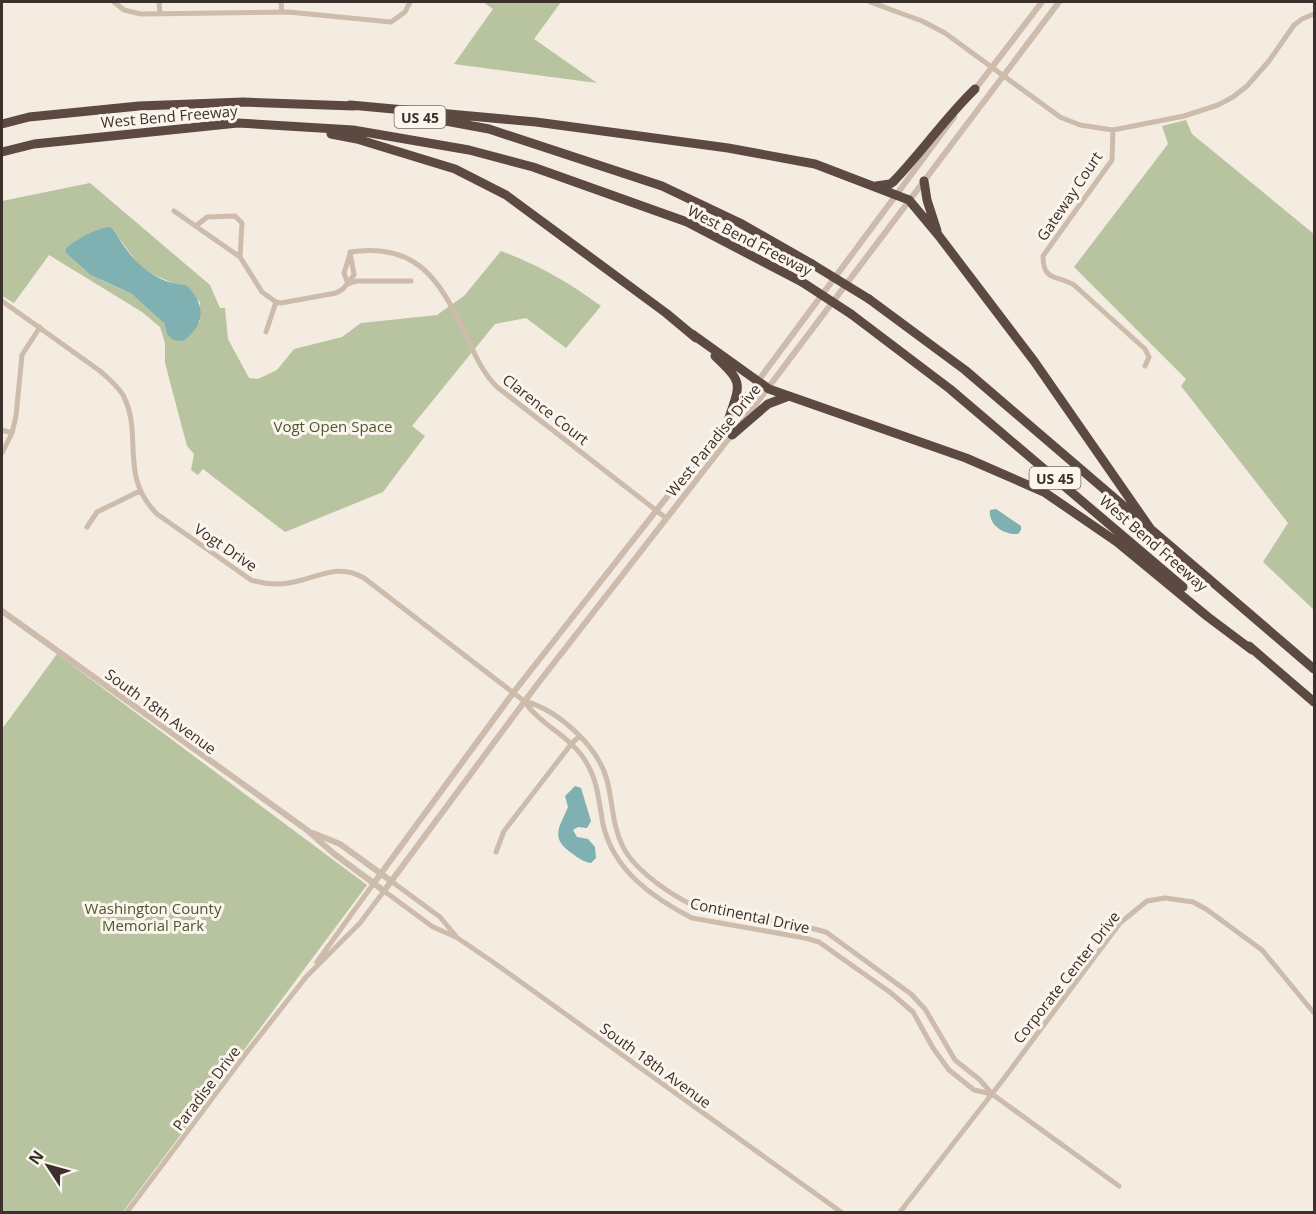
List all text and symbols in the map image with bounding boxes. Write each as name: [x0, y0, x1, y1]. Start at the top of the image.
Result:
street label: West Bend Freeway: [100, 100, 239, 132]
road number: US 45: [394, 106, 446, 128]
street label: Gateway Court: [1032, 147, 1106, 245]
street label: West Bend Freeway: [684, 200, 816, 280]
street label: Clarence Court: [499, 369, 593, 449]
street label: West Paradise Drive: [661, 379, 765, 501]
park label: Vogt Open Space: [273, 416, 393, 436]
road number: US 45: [1030, 467, 1080, 489]
street label: West Bend Freeway: [1096, 490, 1213, 596]
street label: Vogt Drive: [191, 519, 261, 575]
street label: South 18th Avenue: [101, 664, 221, 758]
street label: Continental Drive: [688, 893, 812, 937]
park label: Washington County Memorial Park: [85, 898, 222, 935]
street label: Corporate Center Drive: [1008, 907, 1124, 1047]
street label: South 18th Avenue: [596, 1018, 716, 1112]
street label: Paradise Drive: [168, 1042, 244, 1134]
north arrow: [18, 1136, 78, 1196]
text: N: [23, 1145, 49, 1169]

